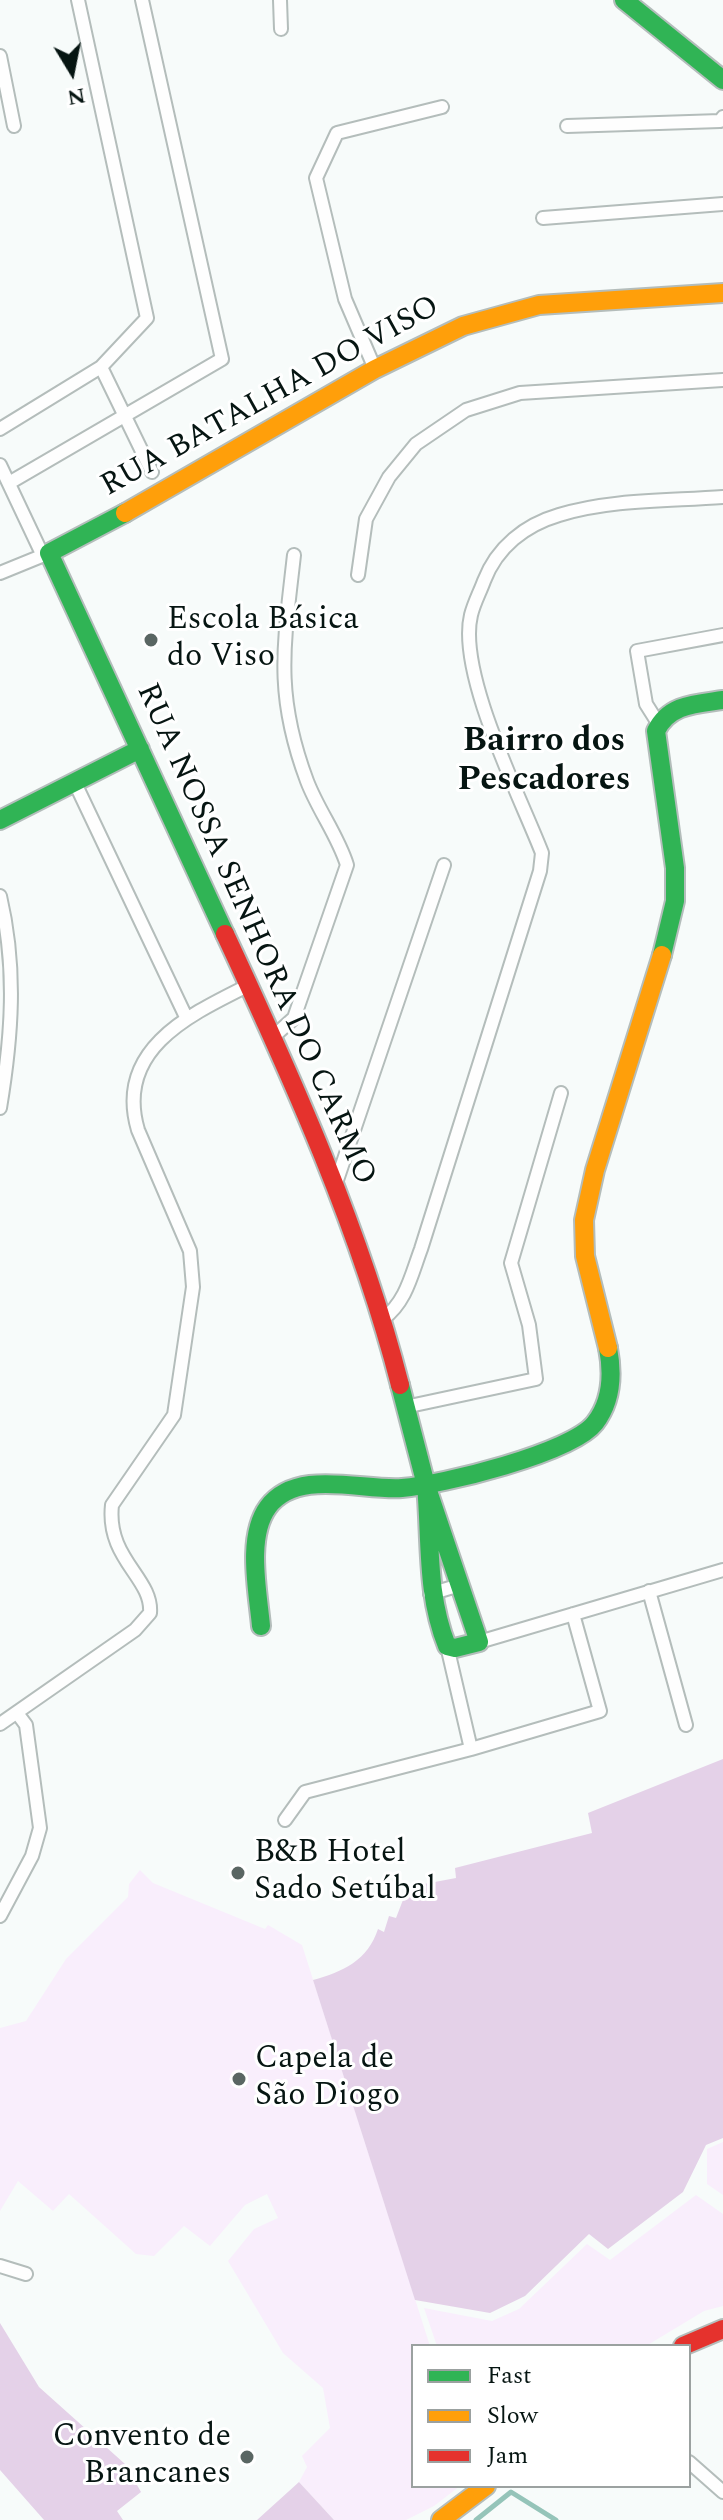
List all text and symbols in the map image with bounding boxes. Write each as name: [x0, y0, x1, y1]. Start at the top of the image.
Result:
north arrow: [32, 32, 112, 112]
text: N: [65, 78, 88, 114]
street label: RUA BATALHA DO VISO: [95, 289, 447, 507]
place label: Escola Básica do Viso: [167, 603, 359, 678]
marker: Escola Básica do Viso: [142, 631, 160, 649]
street label: RUA NOSSA SENHORA DO CARMO: [126, 678, 382, 1192]
district label: Bairro dos Pescadores: [457, 723, 631, 802]
place label: B&B Hotel Sado Setúbal: [254, 1836, 436, 1911]
marker: B&B Hotel Sado Setúbal: [229, 1864, 247, 1882]
place label: Capela de São Diogo: [255, 2042, 400, 2117]
marker: Capela de São Diogo: [230, 2070, 248, 2088]
legend: [411, 2344, 691, 2488]
text: Fast: [487, 2358, 532, 2394]
text: Slow: [487, 2398, 538, 2434]
place label: Convento de Brancanes: [53, 2420, 231, 2495]
text: Jam: [487, 2438, 528, 2474]
marker: Convento de Brancanes: [238, 2448, 256, 2466]

